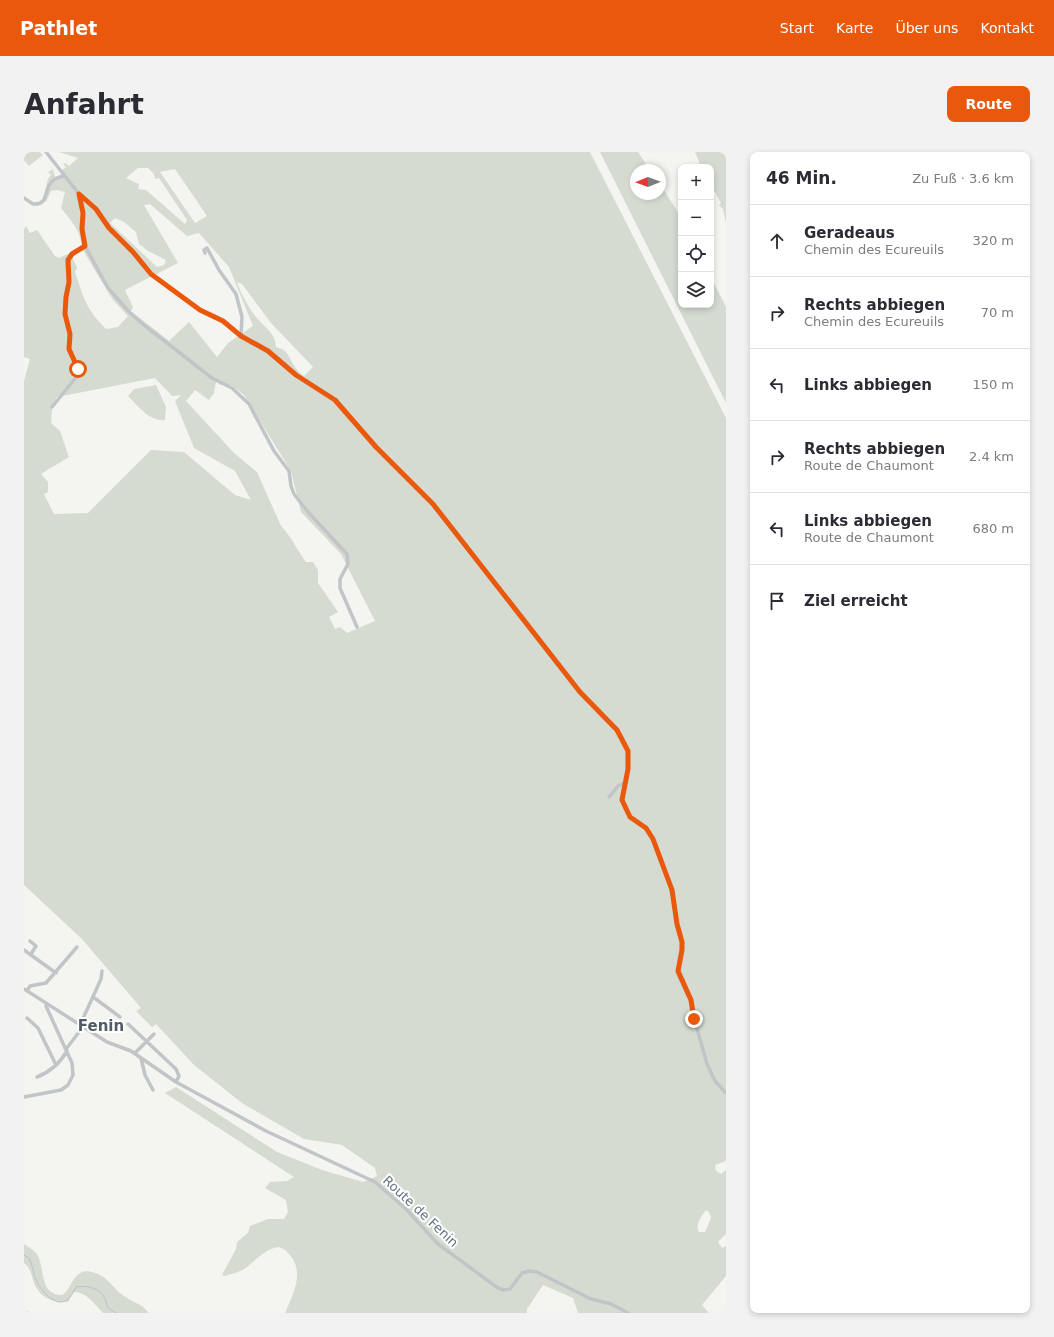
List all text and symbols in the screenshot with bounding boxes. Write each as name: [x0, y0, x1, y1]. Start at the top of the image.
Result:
text: Pathlet: [20, 17, 97, 39]
text: Start: [780, 20, 814, 36]
text: Karte: [836, 20, 873, 36]
text: Über uns: [895, 20, 958, 36]
text: Kontakt: [980, 20, 1034, 36]
button: Route: [947, 86, 1030, 122]
text: Anfahrt: [24, 88, 144, 121]
north arrow: [630, 164, 666, 200]
map controls: [678, 164, 714, 308]
button: +: [678, 164, 714, 200]
text: 46 Min.: [766, 168, 837, 188]
text: Zu Fuß · 3.6 km: [912, 171, 1014, 186]
button: −: [678, 200, 714, 236]
text: Geradeaus: [804, 224, 895, 242]
icon: ahead: [766, 230, 788, 252]
text: 320 m: [972, 233, 1014, 248]
button: locate: [678, 236, 714, 272]
text: Chemin des Ecureuils: [804, 242, 944, 257]
button: layers: [678, 272, 714, 308]
text: Rechts abbiegen: [804, 296, 945, 314]
icon: right: [766, 302, 788, 324]
text: 70 m: [981, 305, 1014, 320]
text: Chemin des Ecureuils: [804, 314, 944, 329]
route start: [69, 360, 87, 378]
icon: left: [766, 374, 788, 396]
text: Links abbiegen: [804, 376, 932, 394]
text: 150 m: [972, 377, 1014, 392]
text: Rechts abbiegen: [804, 440, 945, 458]
icon: right: [766, 446, 788, 468]
text: 2.4 km: [969, 449, 1014, 464]
text: Route de Chaumont: [804, 458, 934, 473]
text: Links abbiegen: [804, 512, 932, 530]
icon: left: [766, 518, 788, 540]
text: 680 m: [972, 521, 1014, 536]
text: Route de Chaumont: [804, 530, 934, 545]
icon: arrive: [766, 590, 788, 612]
text: Ziel erreicht: [804, 592, 908, 610]
route end: [685, 1010, 703, 1028]
district label: Fenin: [78, 1017, 124, 1035]
street label: Route de Fenin: [380, 1173, 461, 1250]

